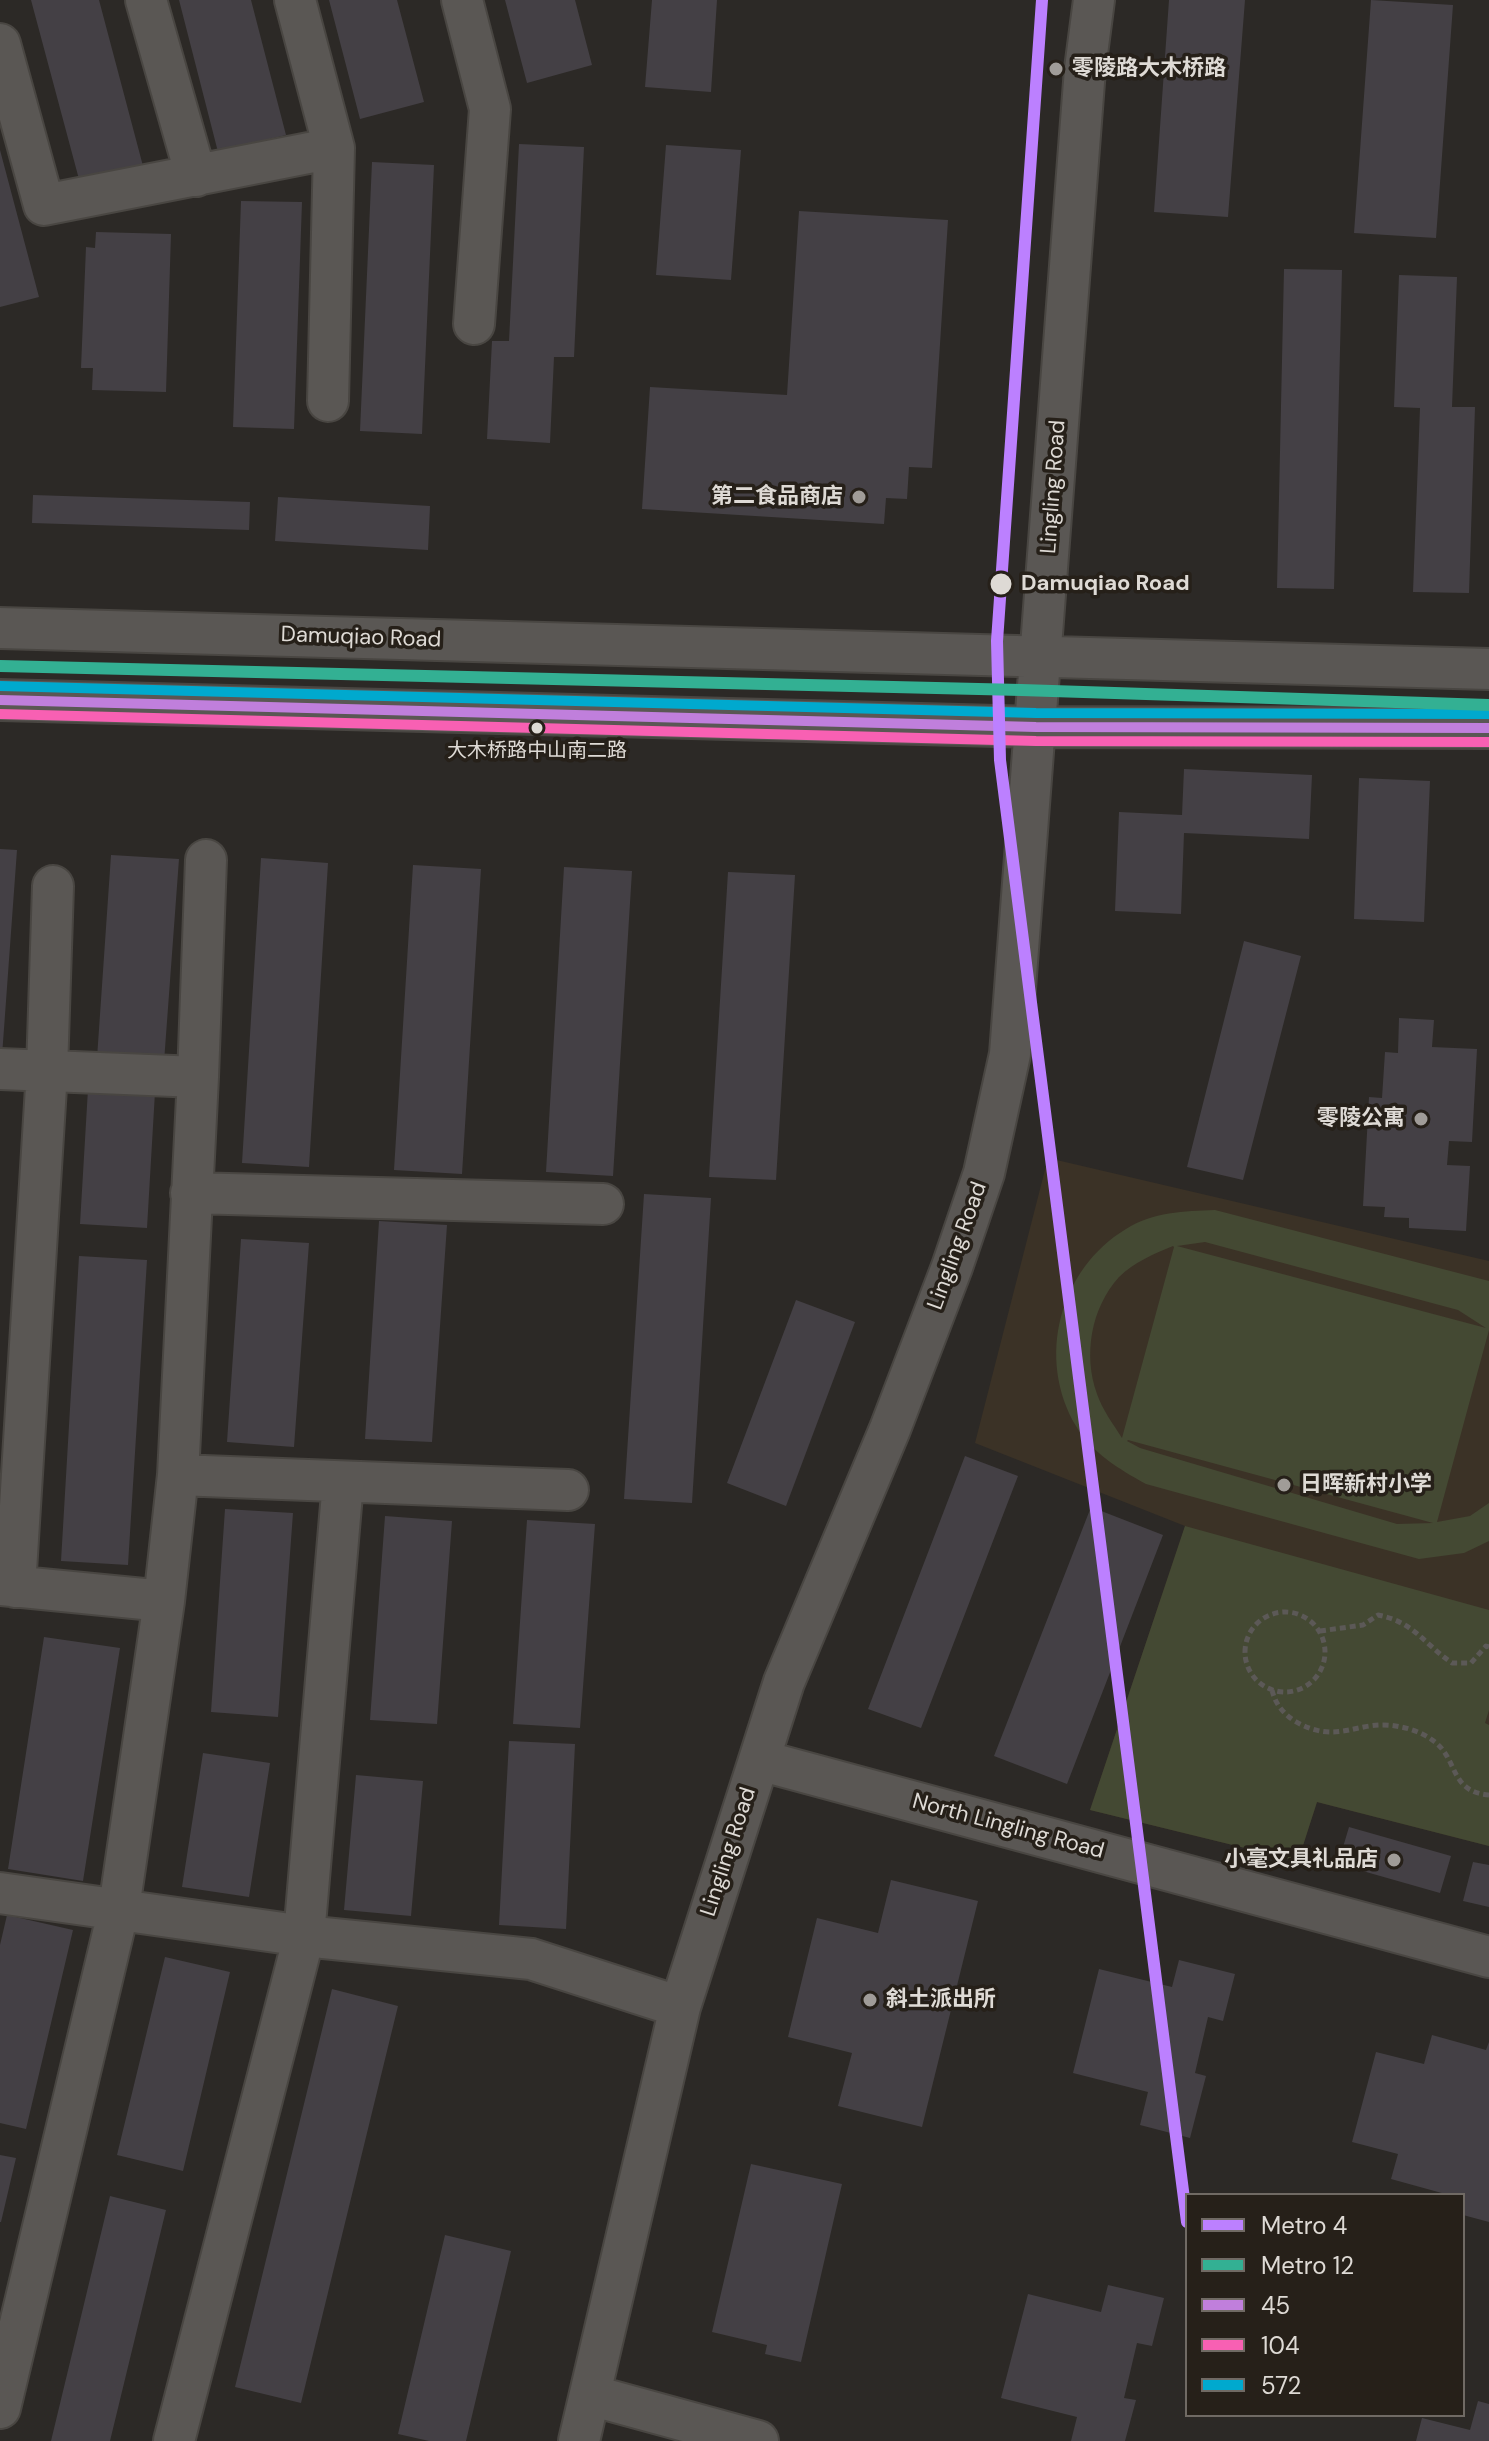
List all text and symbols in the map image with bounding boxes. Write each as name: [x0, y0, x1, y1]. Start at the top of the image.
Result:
place label: 零陵路大木桥路: [1072, 56, 1226, 82]
marker: 零陵路大木桥路: [1047, 60, 1065, 78]
street label: Lingling Road: [1036, 419, 1072, 555]
place label: 第二食品商店: [711, 484, 843, 510]
marker: 第二食品商店: [850, 488, 868, 506]
marker: Damuqiao Road: [988, 571, 1014, 597]
place label: Damuqiao Road: [1021, 571, 1190, 597]
street label: Damuqiao Road: [280, 622, 442, 654]
marker: 大木桥路中山南二路: [529, 720, 545, 736]
place label: 大木桥路中山南二路: [447, 740, 627, 764]
place label: 零陵公寓: [1317, 1106, 1405, 1132]
marker: 零陵公寓: [1412, 1110, 1430, 1128]
street label: Lingling Road: [923, 1179, 993, 1313]
place label: 日晖新村小学: [1300, 1472, 1432, 1498]
marker: 日晖新村小学: [1275, 1476, 1293, 1494]
street label: Lingling Road: [696, 1784, 762, 1920]
street label: North Lingling Road: [909, 1789, 1107, 1865]
place label: 小毫文具礼品店: [1224, 1847, 1378, 1873]
marker: 小毫文具礼品店: [1385, 1851, 1403, 1869]
place label: 斜土派出所: [886, 1987, 996, 2013]
marker: 斜土派出所: [861, 1991, 879, 2009]
legend: [1185, 2193, 1465, 2417]
text: Metro 4: [1261, 2210, 1347, 2241]
text: Metro 12: [1261, 2250, 1354, 2281]
text: 45: [1261, 2290, 1290, 2321]
text: 104: [1261, 2330, 1299, 2361]
text: 572: [1261, 2370, 1301, 2401]

